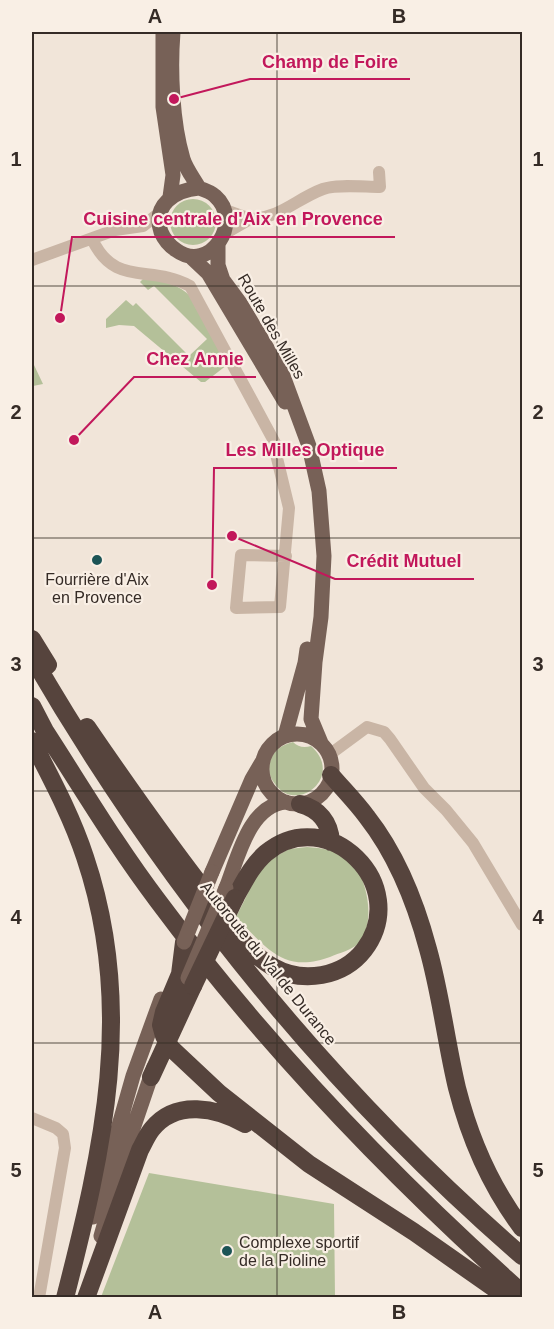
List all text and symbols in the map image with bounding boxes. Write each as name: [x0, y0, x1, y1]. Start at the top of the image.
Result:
text: A: [148, 5, 162, 27]
text: B: [392, 5, 406, 27]
callout: Champ de Foire: [250, 43, 410, 79]
text: Champ de Foire: [262, 52, 398, 72]
text: 1: [10, 148, 22, 170]
text: 1: [532, 148, 544, 170]
callout: Cuisine centrale d'Aix en Provence: [72, 201, 395, 237]
text: Cuisine centrale d'Aix en Provence: [83, 209, 383, 229]
street label: Route des Milles: [235, 271, 308, 382]
callout: Chez Annie: [134, 341, 256, 377]
text: Chez Annie: [146, 349, 244, 369]
text: 2: [10, 401, 22, 423]
text: 2: [532, 401, 544, 423]
callout: Les Milles Optique: [214, 432, 397, 468]
text: Les Milles Optique: [225, 440, 385, 460]
callout: Crédit Mutuel: [335, 543, 474, 579]
text: Crédit Mutuel: [347, 551, 462, 571]
marker: Fourrière d'Aix en Provence: [90, 553, 104, 567]
place label: Fourrière d'Aix en Provence: [45, 571, 149, 606]
text: 3: [10, 653, 22, 675]
text: 3: [532, 653, 544, 675]
street label: Autoroute du Val de Durance: [197, 878, 340, 1048]
text: 4: [10, 906, 22, 928]
text: 4: [532, 906, 544, 928]
text: 5: [10, 1159, 22, 1181]
text: 5: [532, 1159, 544, 1181]
place label: Complexe sportif de la Pioline: [239, 1234, 360, 1269]
marker: Complexe sportif de la Pioline: [220, 1244, 234, 1258]
text: A: [148, 1301, 162, 1323]
text: B: [392, 1301, 406, 1323]

